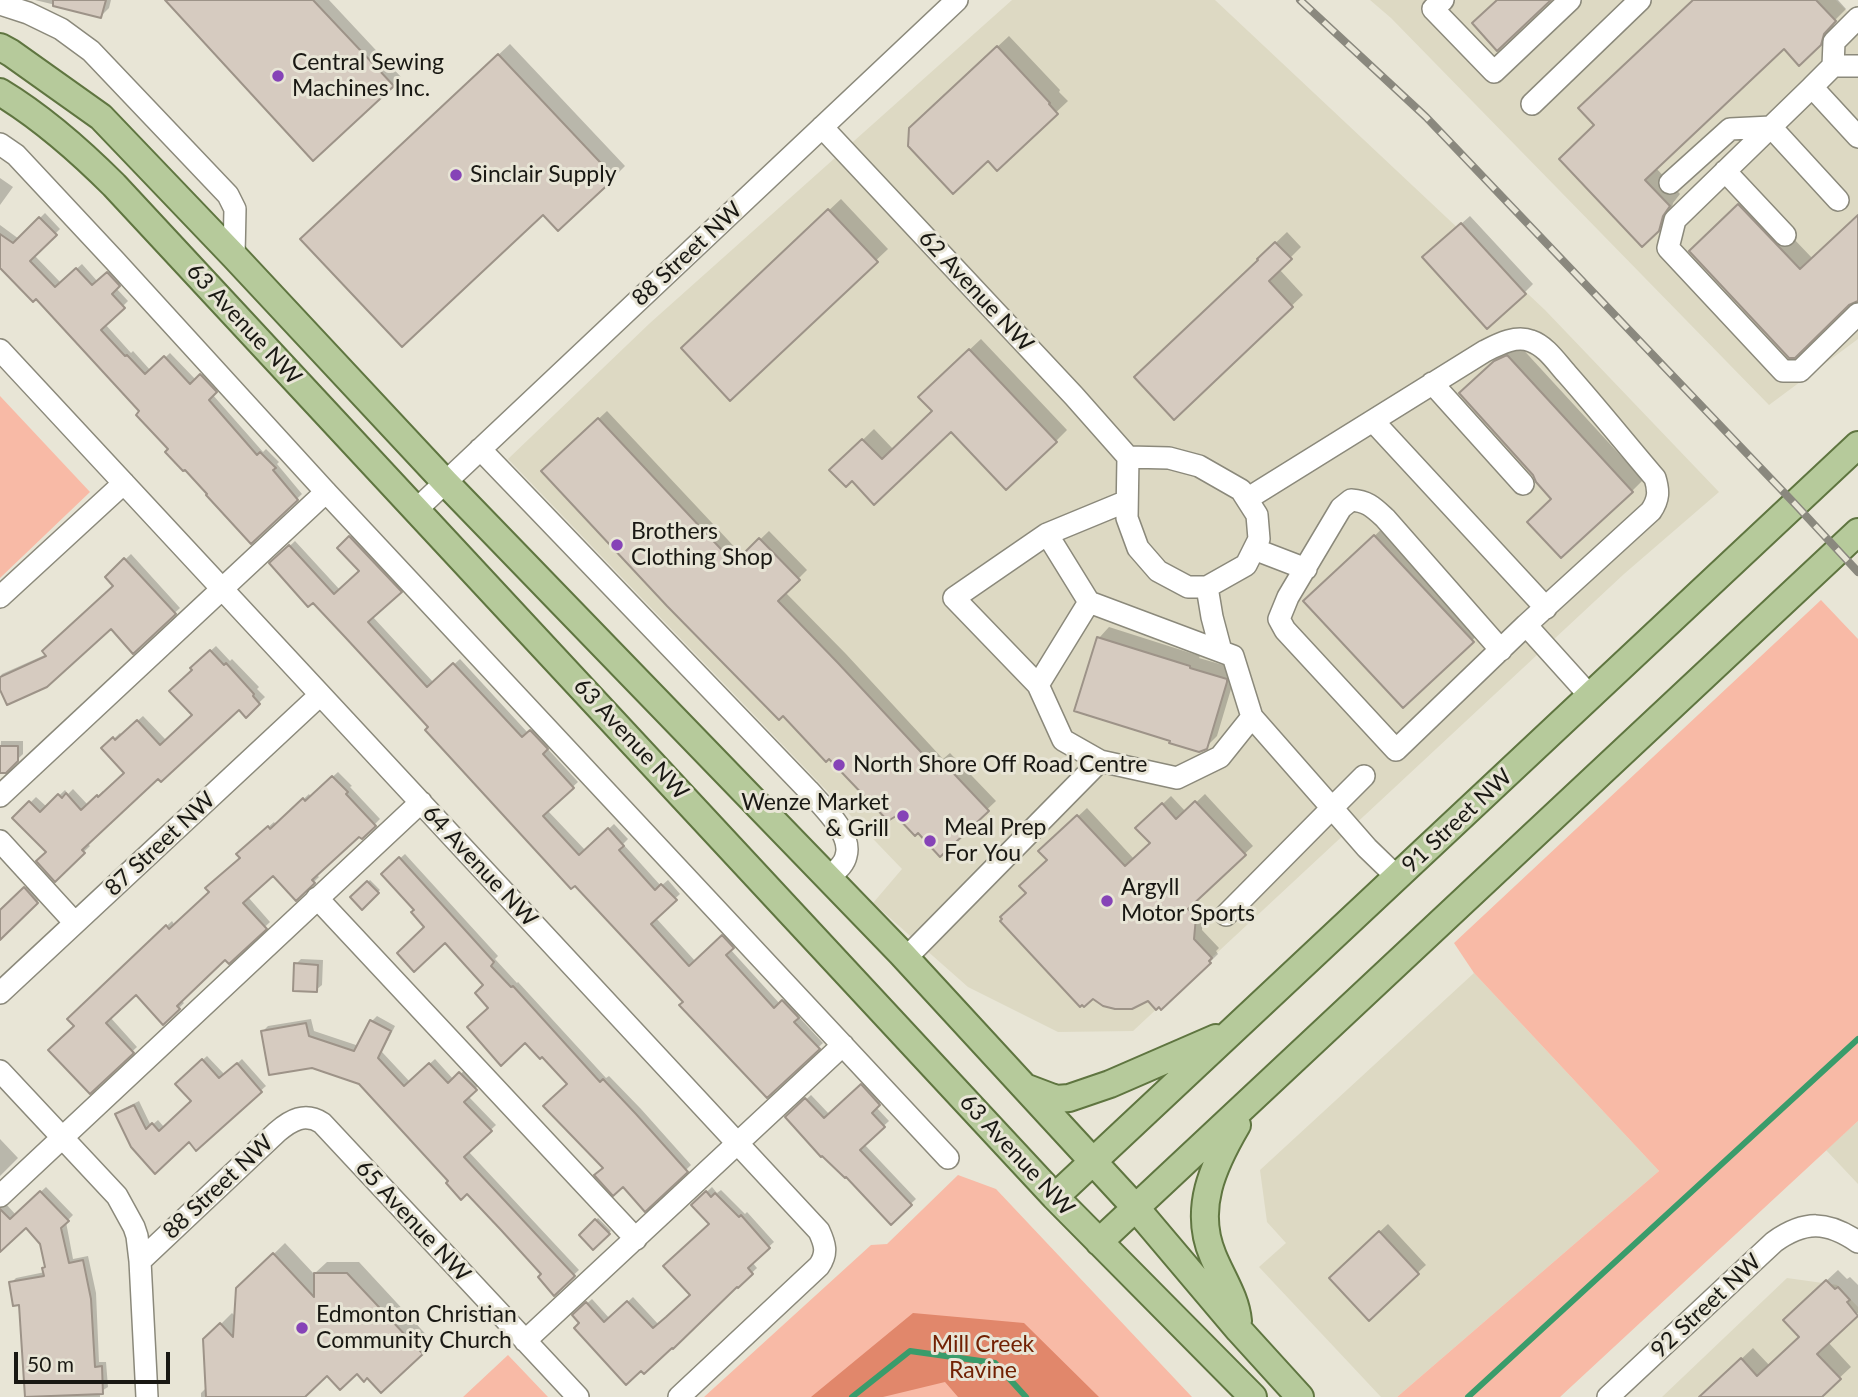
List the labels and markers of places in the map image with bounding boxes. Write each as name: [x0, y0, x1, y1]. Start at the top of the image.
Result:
place label: Central Sewing Machines Inc.: [292, 49, 444, 103]
marker: Central Sewing Machines Inc.: [270, 68, 286, 84]
place label: Sinclair Supply: [470, 161, 616, 189]
marker: Sinclair Supply: [448, 167, 464, 183]
place label: Brothers Clothing Shop: [631, 518, 773, 572]
marker: Brothers Clothing Shop: [609, 537, 625, 553]
place label: North Shore Off Road Centre: [853, 751, 1147, 779]
marker: North Shore Off Road Centre: [831, 757, 847, 773]
place label: Wenze Market & Grill: [741, 789, 889, 843]
marker: Wenze Market & Grill: [895, 808, 911, 824]
place label: Meal Prep For You: [944, 814, 1046, 868]
marker: Meal Prep For You: [922, 833, 938, 849]
place label: Argyll Motor Sports: [1121, 874, 1255, 928]
marker: Argyll Motor Sports: [1099, 893, 1115, 909]
place label: Edmonton Christian Community Church: [316, 1301, 517, 1355]
marker: Edmonton Christian Community Church: [294, 1320, 310, 1336]

